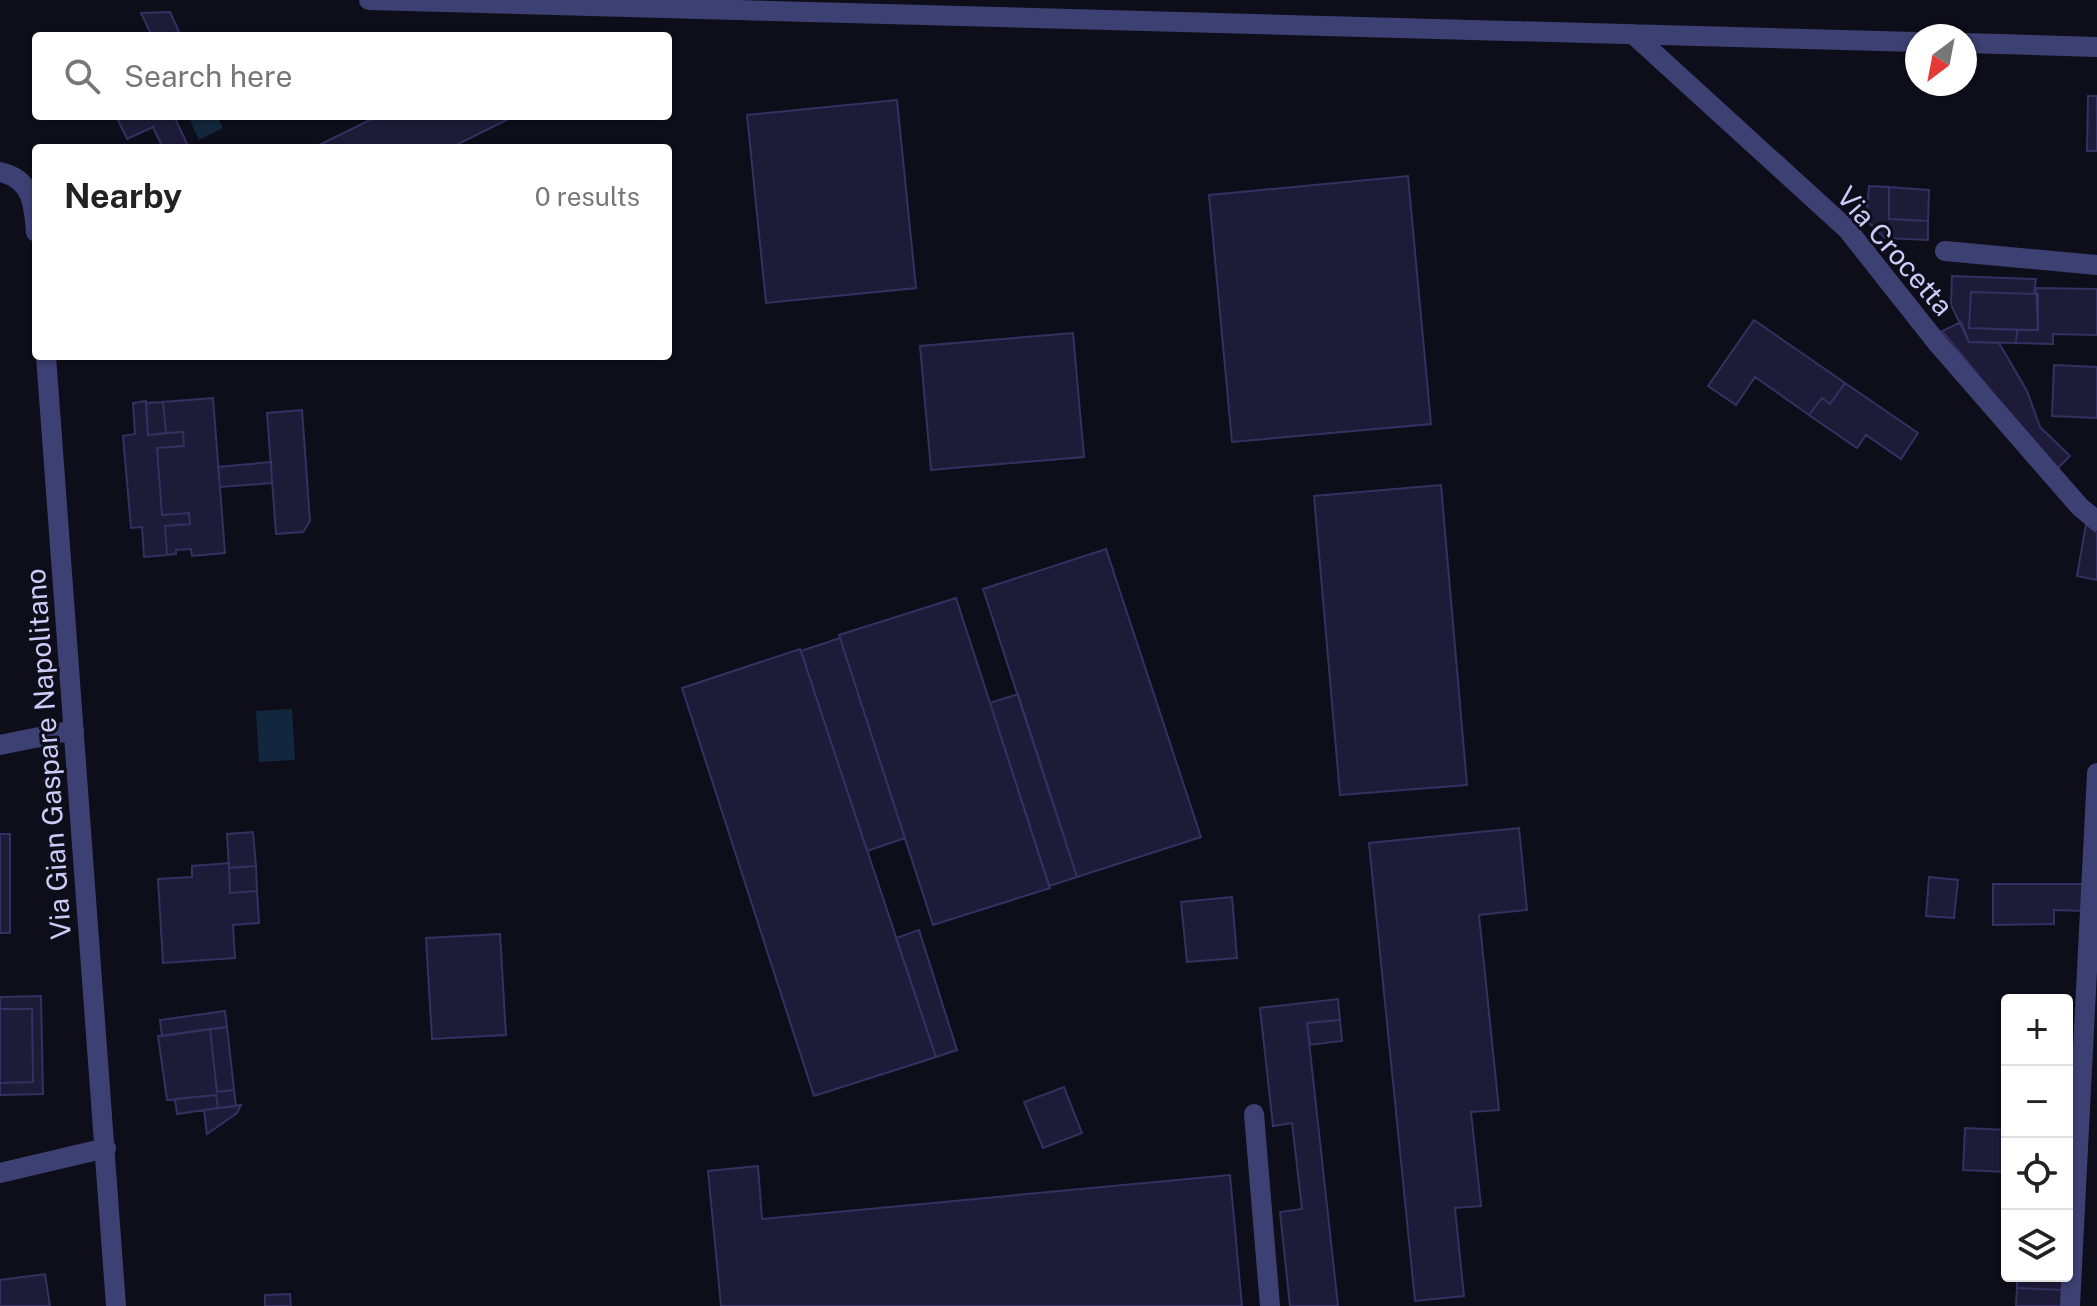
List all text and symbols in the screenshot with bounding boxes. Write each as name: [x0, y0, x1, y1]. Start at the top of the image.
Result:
north arrow: [1905, 24, 1977, 96]
search box: [32, 32, 672, 120]
icon: search: [60, 54, 104, 98]
text: Search here: [124, 58, 292, 94]
text: Nearby: [64, 176, 182, 216]
street label: Via Crocetta: [1830, 179, 1960, 322]
text: 0 results: [535, 181, 640, 212]
street label: Via Gian Gaspare Napolitano: [18, 567, 77, 941]
map controls: [2001, 994, 2073, 1282]
button: +: [2001, 994, 2073, 1066]
button: −: [2001, 1066, 2073, 1138]
button: locate: [2001, 1138, 2073, 1210]
button: layers: [2001, 1210, 2073, 1282]

